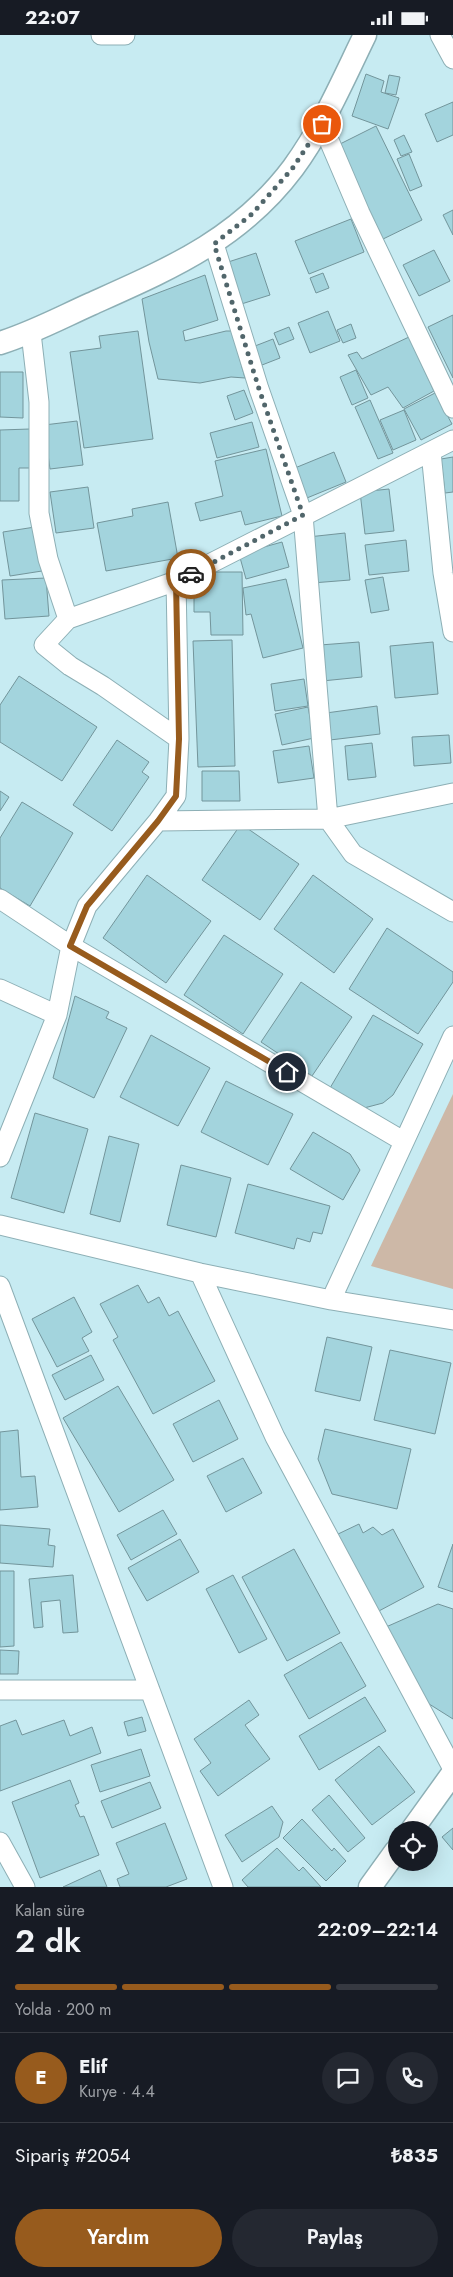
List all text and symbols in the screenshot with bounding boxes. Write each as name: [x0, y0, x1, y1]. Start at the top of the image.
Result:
text: 22:07: [25, 4, 80, 31]
pin: [301, 103, 343, 145]
icon: bag: [308, 110, 336, 138]
courier: [166, 549, 216, 599]
icon: car: [177, 560, 205, 588]
pin: [266, 1051, 308, 1093]
icon: home: [273, 1058, 301, 1086]
map controls: [388, 1821, 438, 1871]
button: locate: [388, 1821, 438, 1871]
text: Kalan süre: [15, 1899, 85, 1922]
text: 22:09–22:14: [317, 1916, 438, 1943]
text: 2 dk: [15, 1918, 81, 1964]
text: Yolda · 200 m: [15, 1998, 112, 2021]
button: chat: [322, 2052, 374, 2104]
button: phone: [386, 2052, 438, 2104]
text: Elif: [79, 2053, 107, 2080]
text: E: [35, 2064, 47, 2091]
text: Kurye · 4.4: [79, 2080, 155, 2103]
text: Sipariş #2054: [15, 2142, 131, 2169]
text: ₺835: [391, 2142, 438, 2169]
button: Yardım: [15, 2209, 222, 2267]
button: Paylaş: [232, 2209, 438, 2267]

